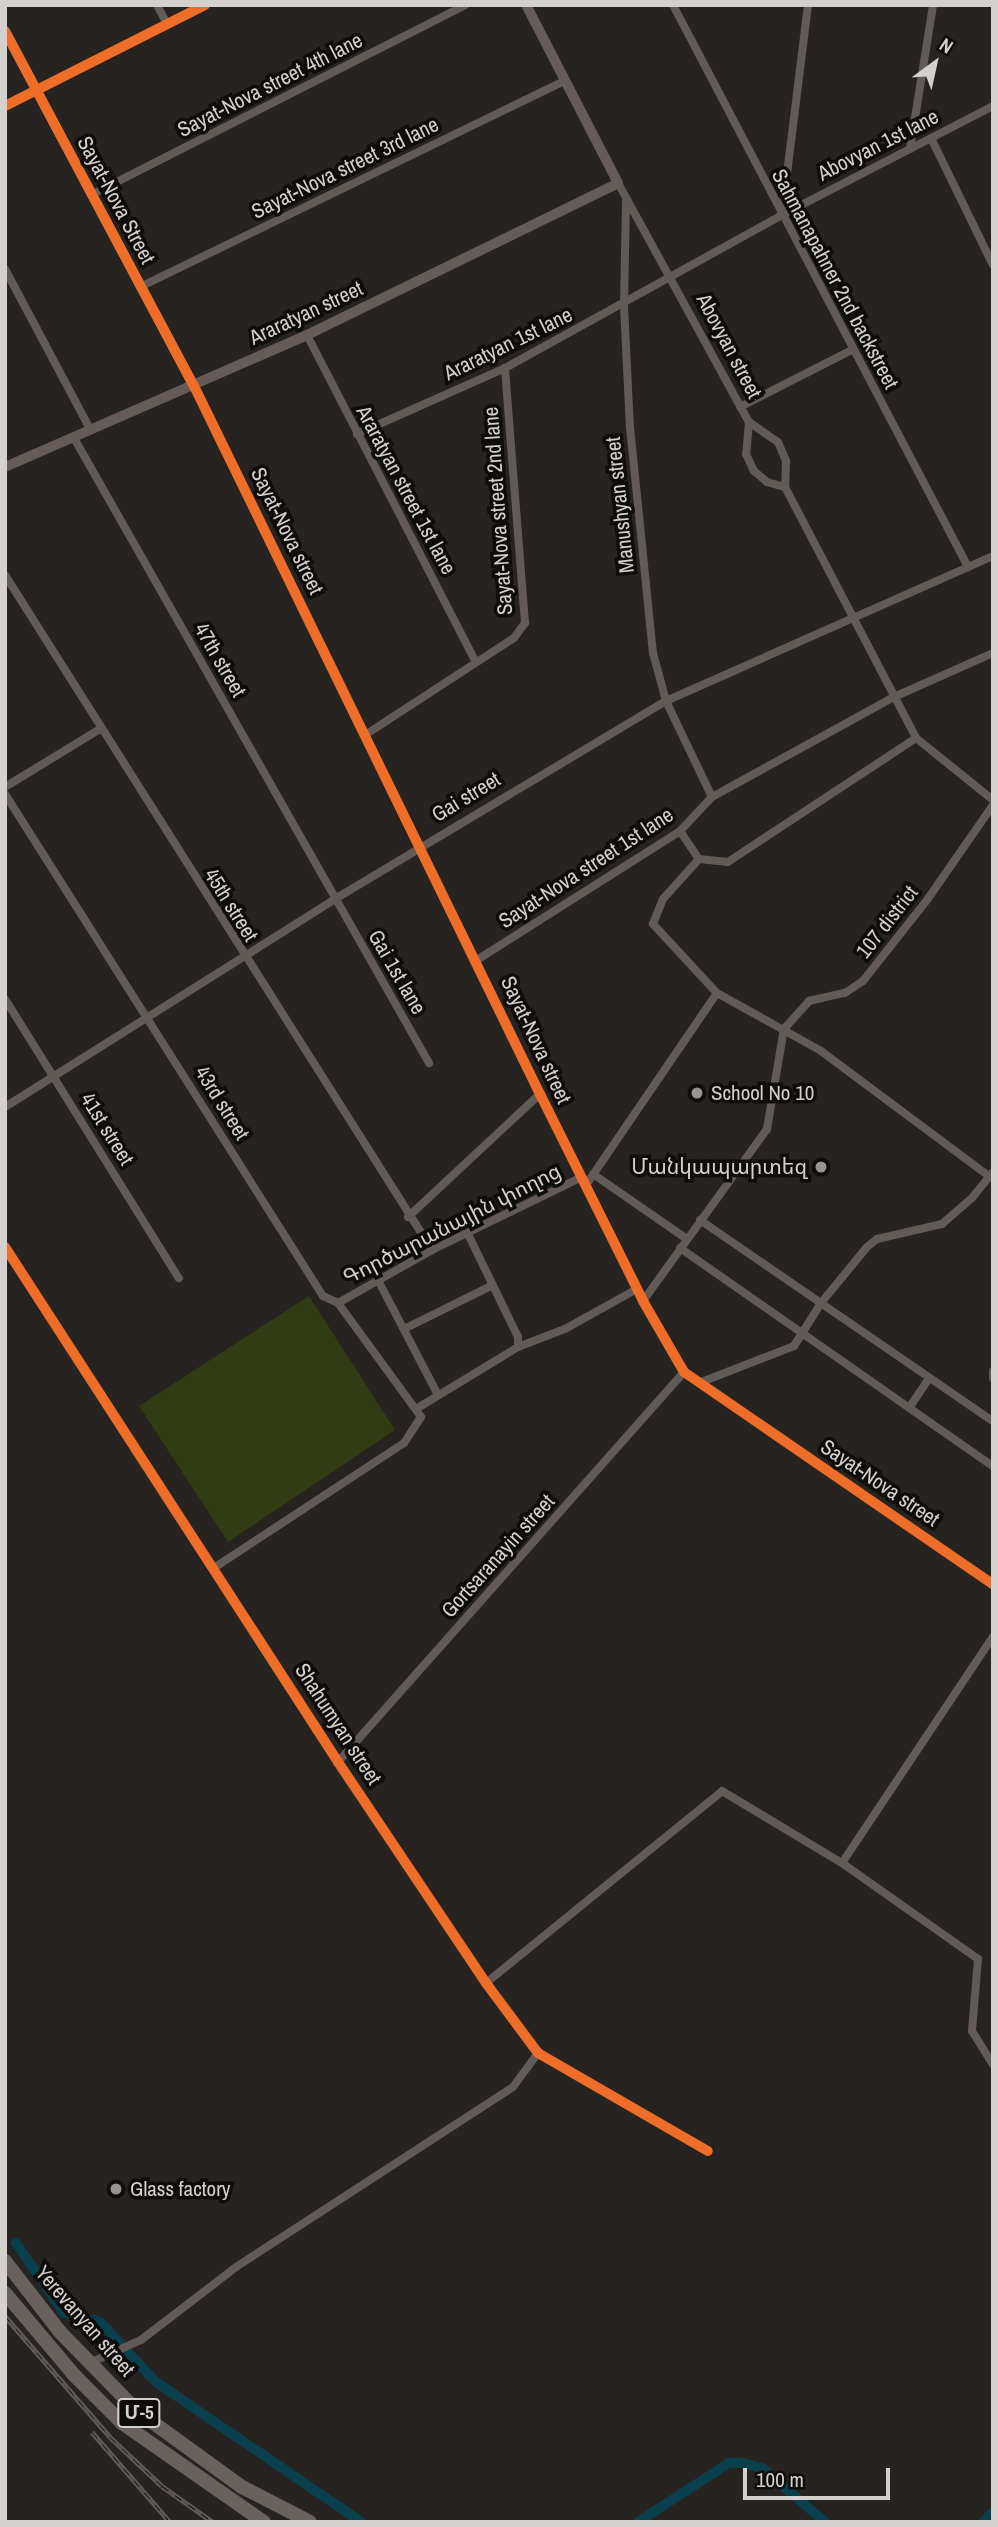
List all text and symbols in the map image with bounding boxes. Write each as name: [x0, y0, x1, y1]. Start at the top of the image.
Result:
street label: Sayat-Nova street 4th lane: [173, 27, 367, 143]
north arrow: [900, 28, 970, 98]
text: N: [935, 31, 958, 59]
street label: Abovyan 1st lane: [813, 104, 943, 186]
street label: Sayat-Nova street 3rd lane: [247, 112, 443, 224]
street label: Sayat-Nova Street: [72, 132, 160, 268]
street label: Sahmanapahner 2nd backstreet: [766, 165, 904, 393]
street label: Araratyan street: [245, 276, 367, 350]
street label: Abovyan street: [691, 289, 767, 403]
street label: Araratyan 1st lane: [440, 302, 576, 386]
street label: Araratyan street 1st lane: [351, 401, 461, 579]
street label: Sayat-Nova street 2nd lane: [478, 406, 518, 616]
street label: Manushyan street: [600, 436, 640, 574]
street label: Sayat-Nova street: [245, 464, 329, 598]
street label: 47th street: [189, 618, 251, 702]
street label: Gai street: [427, 767, 505, 827]
street label: Sayat-Nova street 1st lane: [494, 802, 678, 934]
street label: 45th street: [199, 864, 263, 946]
street label: 107 district: [851, 881, 923, 963]
street label: Gai 1st lane: [363, 925, 431, 1019]
street label: Sayat-Nova street: [495, 972, 577, 1108]
street label: 43rd street: [190, 1061, 254, 1145]
place label: School No 10: [711, 1080, 814, 1106]
marker: School No 10: [689, 1085, 705, 1101]
street label: 41st street: [75, 1088, 139, 1170]
place label: Մանկապարտեզ: [631, 1154, 807, 1180]
street label: Գործարանային փողոց: [339, 1158, 565, 1290]
marker: Մանկապարտեզ: [813, 1159, 829, 1175]
street label: Sayat-Nova street: [816, 1434, 944, 1532]
street label: Gortsaranayin street: [436, 1489, 560, 1623]
street label: Shahumyan street: [289, 1659, 387, 1789]
place label: Glass factory: [130, 2176, 230, 2202]
marker: Glass factory: [108, 2181, 124, 2197]
street label: Yerevanyan street: [30, 2261, 140, 2381]
road number: Մ-5: [116, 2398, 162, 2428]
scale bar: [746, 2454, 893, 2498]
text: 100 m: [756, 2465, 804, 2494]

